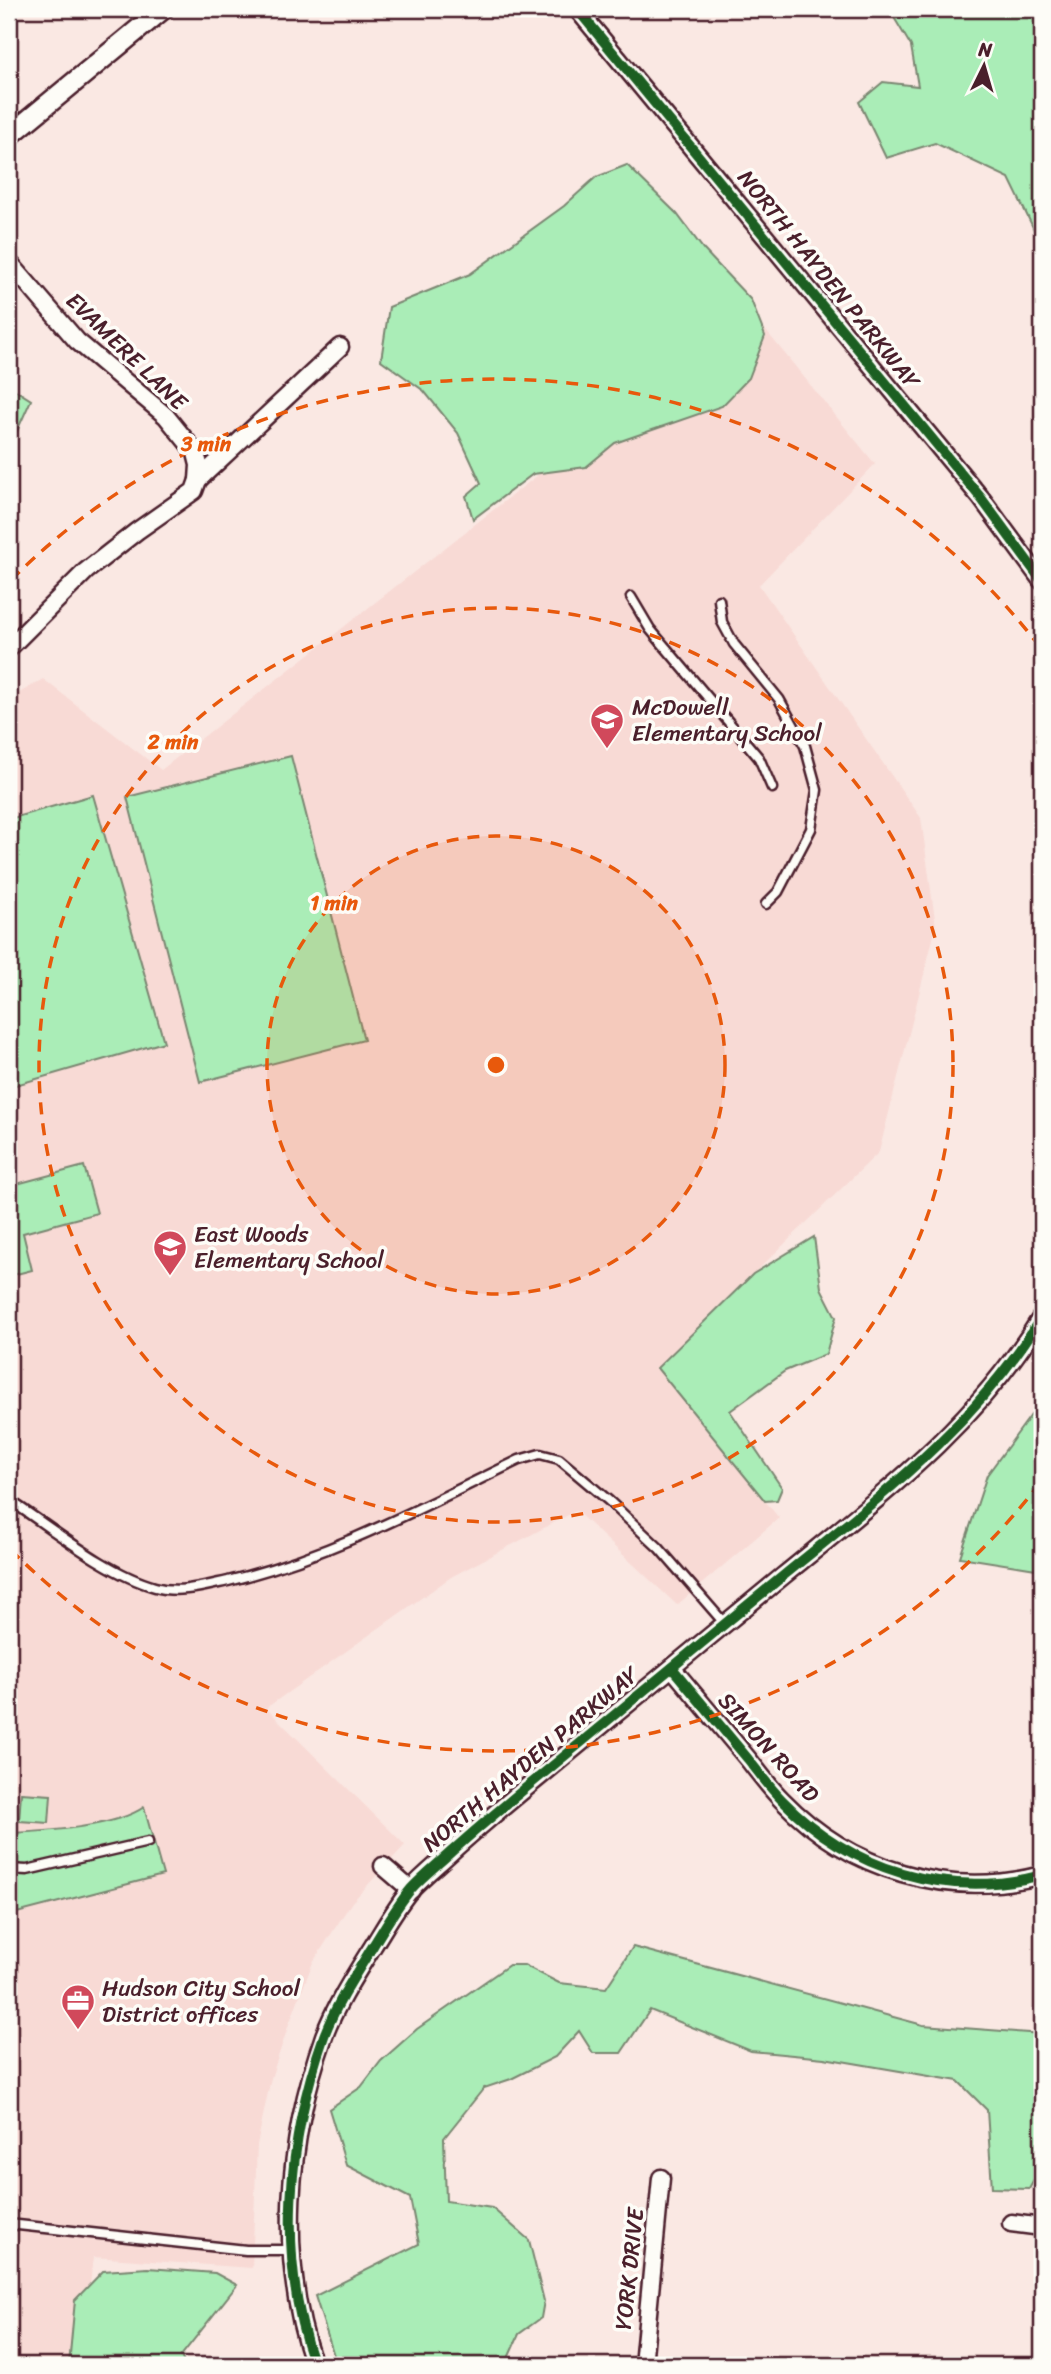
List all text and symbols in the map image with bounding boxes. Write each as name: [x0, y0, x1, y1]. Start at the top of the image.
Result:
north arrow: [950, 32, 1020, 102]
text: N: [976, 32, 994, 67]
street label: NORTH HAYDEN PARKWAY: [727, 160, 931, 399]
street label: EVAMERE LANE: [56, 282, 198, 422]
text: 3 min: [180, 425, 232, 463]
place label: McDowell Elementary School: [632, 687, 822, 754]
school or university icon: McDowell Elementary School: [588, 701, 626, 750]
text: 2 min: [147, 723, 199, 761]
text: 1 min: [310, 884, 359, 922]
centre of rings: [484, 1053, 508, 1077]
place label: East Woods Elementary School: [194, 1214, 384, 1281]
school or university icon: East Woods Elementary School: [151, 1228, 189, 1277]
street label: NORTH HAYDEN PARKWAY: [412, 1655, 649, 1863]
street label: SIMON ROAD: [707, 1682, 830, 1813]
place label: Hudson City School District offices: [102, 1968, 300, 2035]
office icon: Hudson City School District offices: [59, 1982, 97, 2031]
street label: YORK DRIVE: [603, 2205, 656, 2332]

